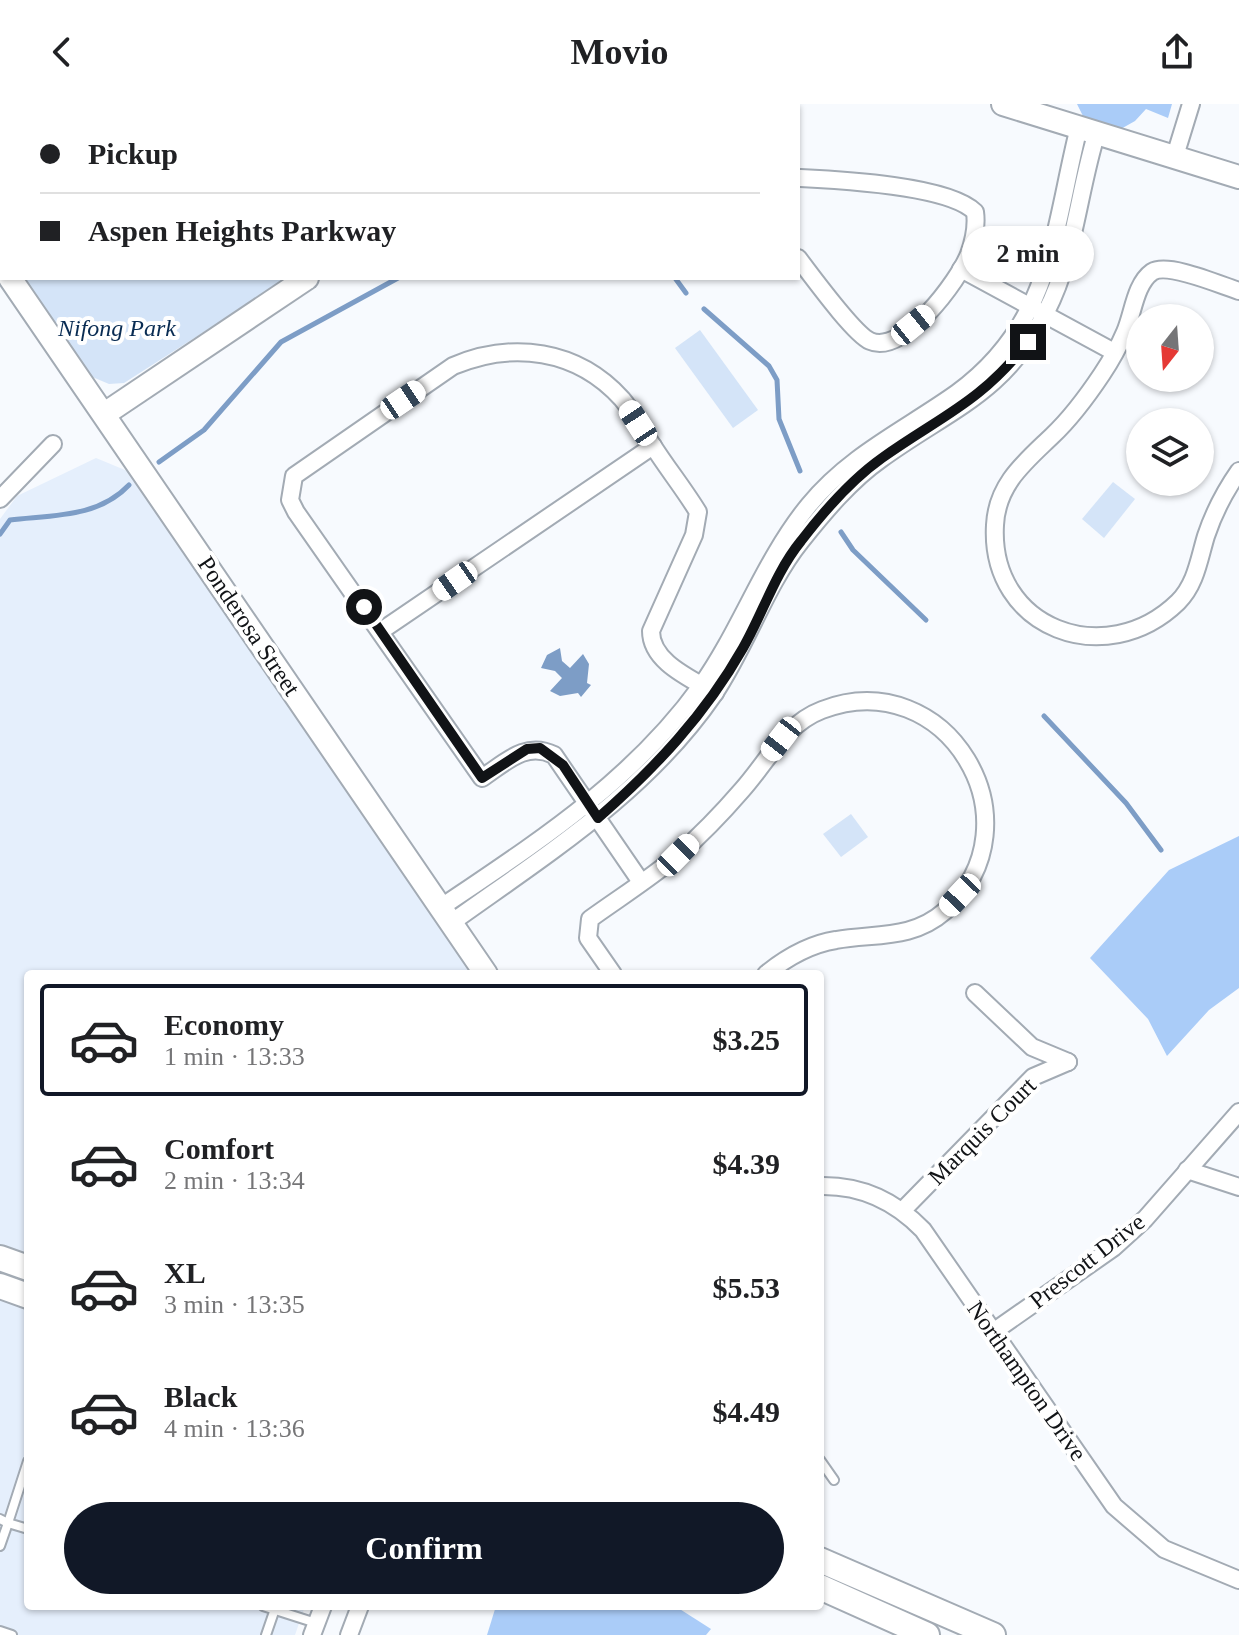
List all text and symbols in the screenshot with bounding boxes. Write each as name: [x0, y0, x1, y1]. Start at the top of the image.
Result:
icon: back: [40, 30, 84, 74]
icon: share: [1155, 30, 1199, 74]
text: Movio: [571, 32, 668, 72]
text: Pickup: [88, 137, 178, 170]
text: Aspen Heights Parkway: [88, 214, 396, 247]
callout: 2 min: [962, 226, 1094, 282]
text: 2 min: [997, 239, 1059, 268]
car: [887, 301, 939, 349]
north arrow: [1126, 304, 1214, 392]
map controls: [1126, 304, 1214, 496]
park label: Nifong Park: [57, 315, 176, 341]
route end: [1010, 324, 1046, 360]
car: [376, 377, 430, 423]
car: [615, 396, 661, 450]
button: layers: [1126, 408, 1214, 496]
street label: Ponderosa Street: [193, 552, 305, 701]
car: [428, 557, 482, 605]
route start: [346, 589, 382, 625]
car: [757, 713, 805, 765]
car: [653, 830, 703, 880]
car: [935, 869, 985, 921]
icon: car: [68, 1004, 140, 1076]
text: Economy: [164, 1008, 284, 1041]
text: $3.25: [713, 1023, 780, 1056]
text: 1 min · 13:33: [164, 1042, 305, 1071]
street label: Marquis Court: [923, 1072, 1041, 1190]
icon: car: [68, 1128, 140, 1200]
text: Comfort: [164, 1132, 274, 1165]
text: $4.39: [713, 1147, 780, 1180]
text: 2 min · 13:34: [164, 1166, 305, 1195]
street label: Prescott Drive: [1025, 1208, 1149, 1314]
icon: car: [68, 1252, 140, 1324]
text: XL: [164, 1256, 206, 1289]
text: $5.53: [713, 1271, 780, 1304]
text: 3 min · 13:35: [164, 1290, 305, 1319]
street label: Northampton Drive: [962, 1296, 1092, 1466]
icon: car: [68, 1376, 140, 1448]
text: Black: [164, 1380, 237, 1413]
text: $4.49: [713, 1395, 780, 1428]
text: 4 min · 13:36: [164, 1414, 305, 1443]
button: Confirm: [64, 1502, 784, 1594]

